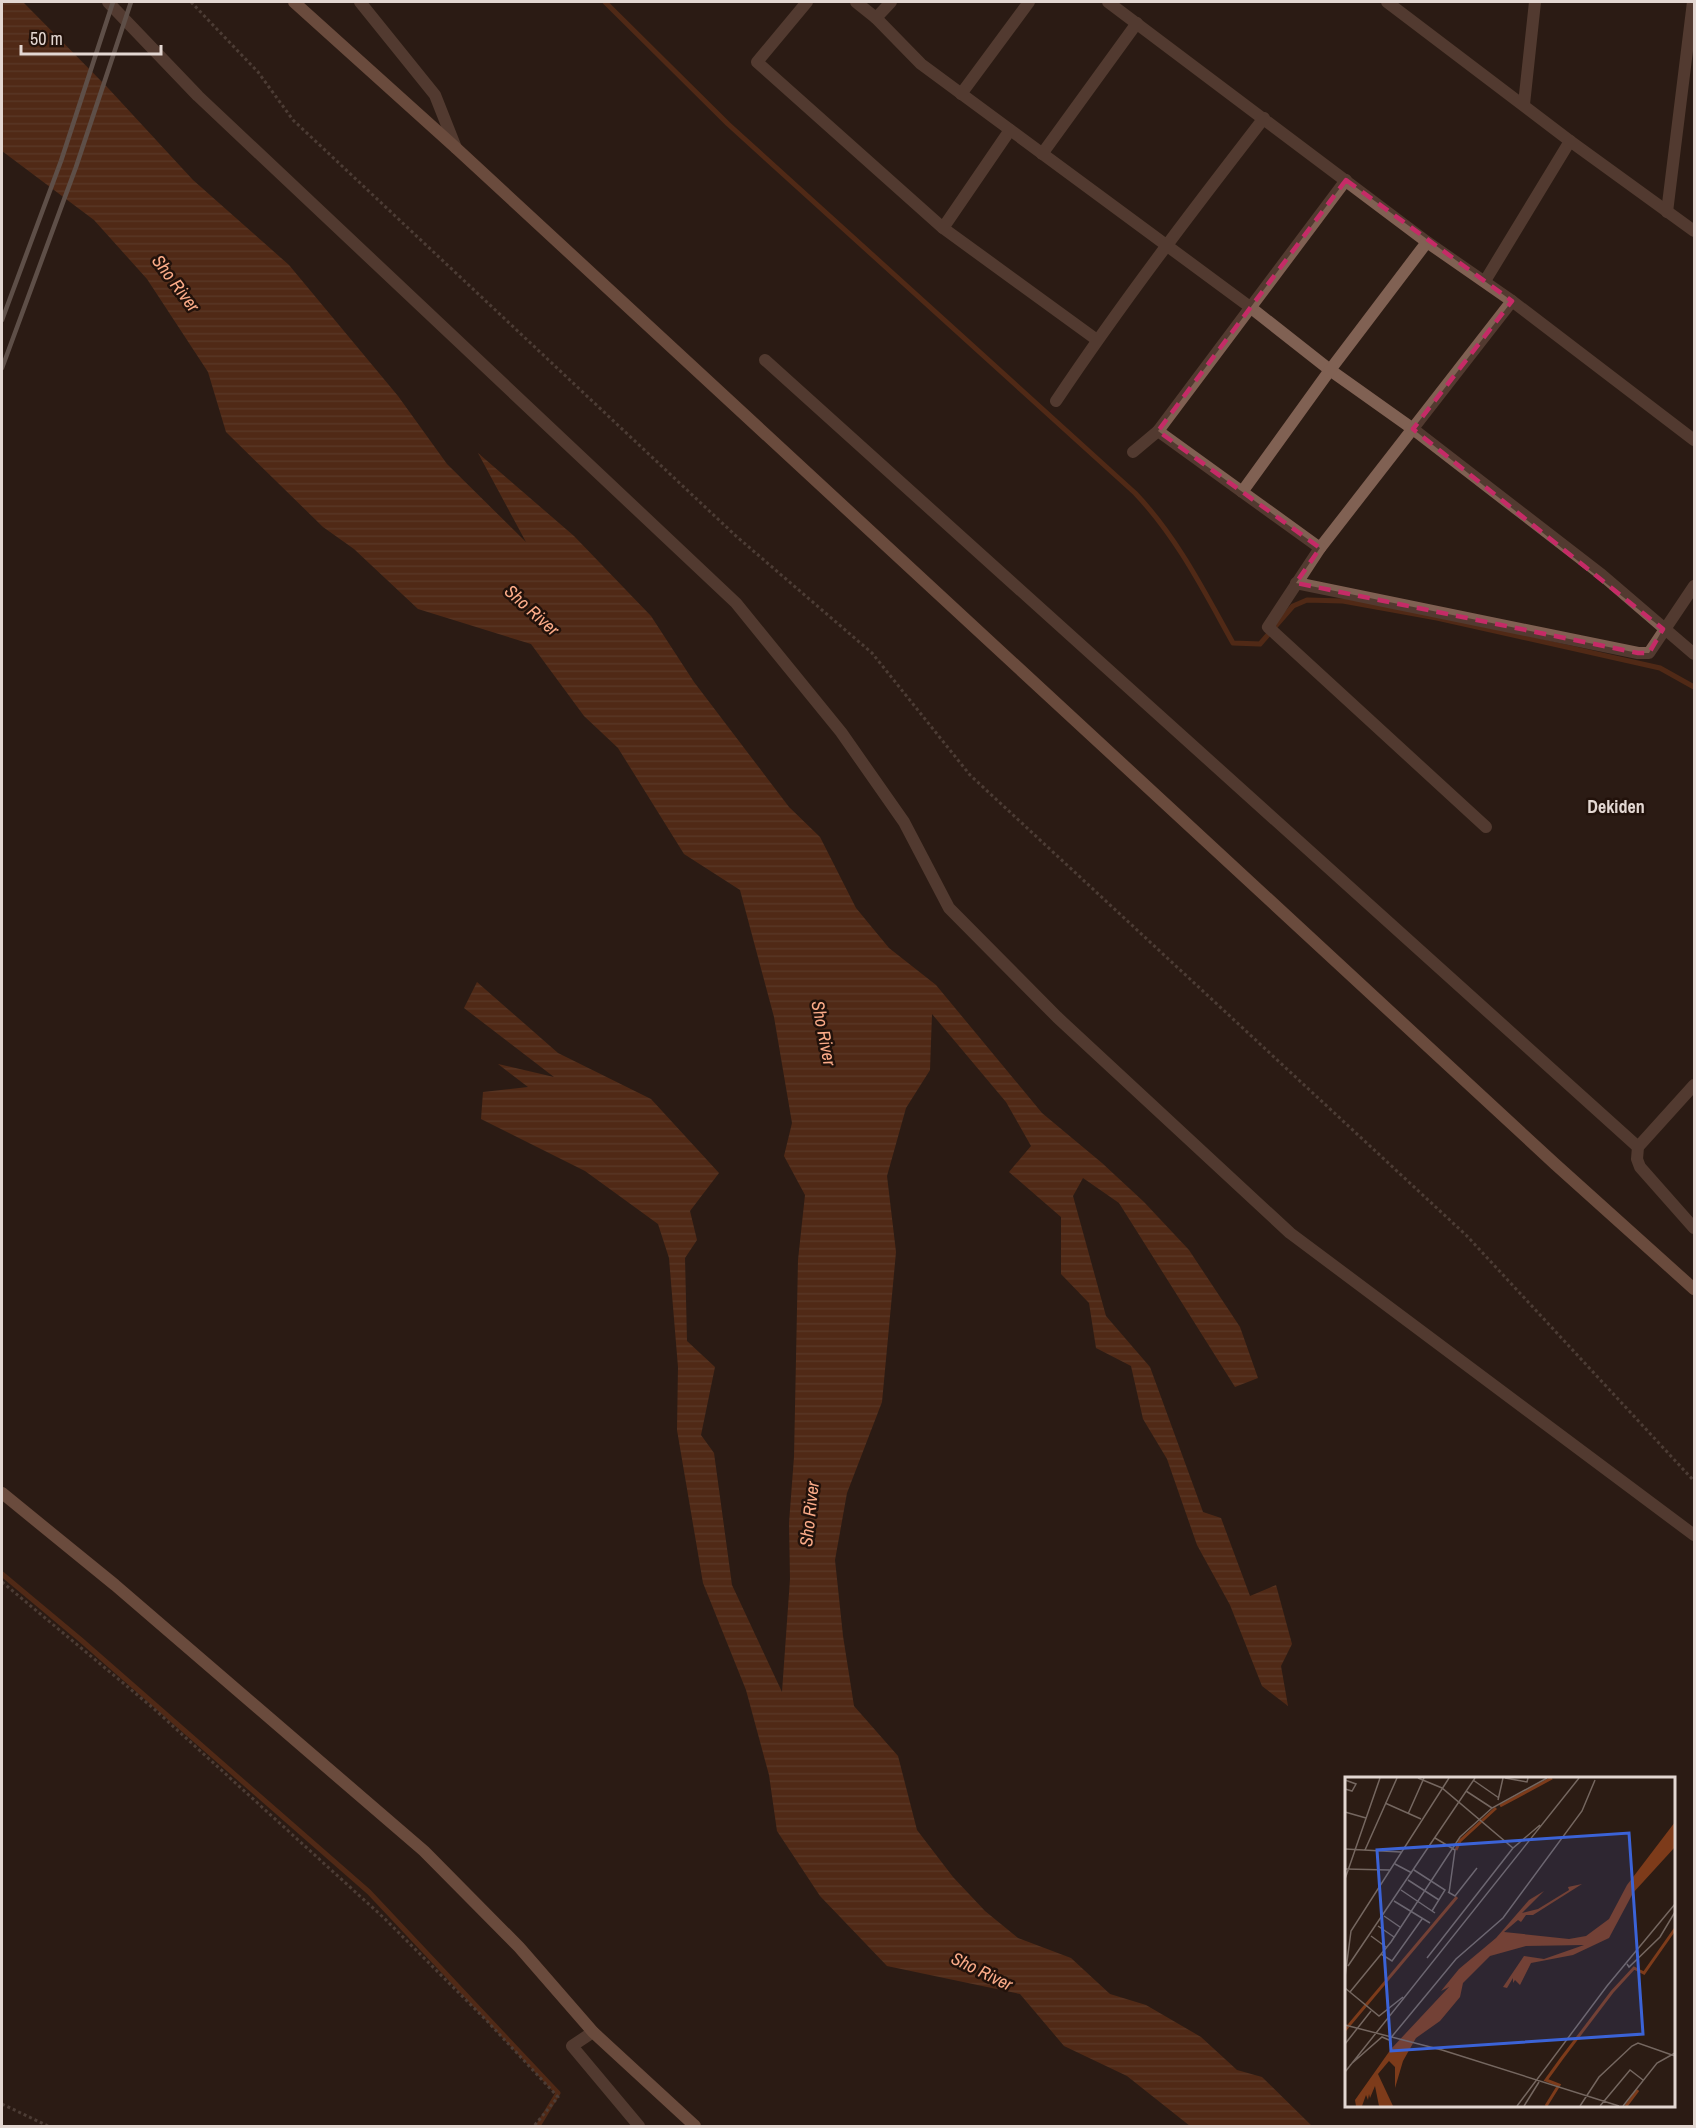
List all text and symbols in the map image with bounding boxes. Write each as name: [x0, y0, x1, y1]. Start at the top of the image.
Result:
scale bar: [21, 18, 160, 56]
text: 50 m: [30, 26, 63, 51]
water label: Sho River: [146, 249, 206, 318]
water label: Sho River: [499, 579, 566, 642]
district label: Dekiden: [1587, 794, 1645, 819]
water label: Sho River: [805, 998, 843, 1069]
water label: Sho River: [793, 1479, 825, 1548]
inset map: [1345, 1777, 1675, 2107]
water label: Sho River: [947, 1945, 1018, 1997]

